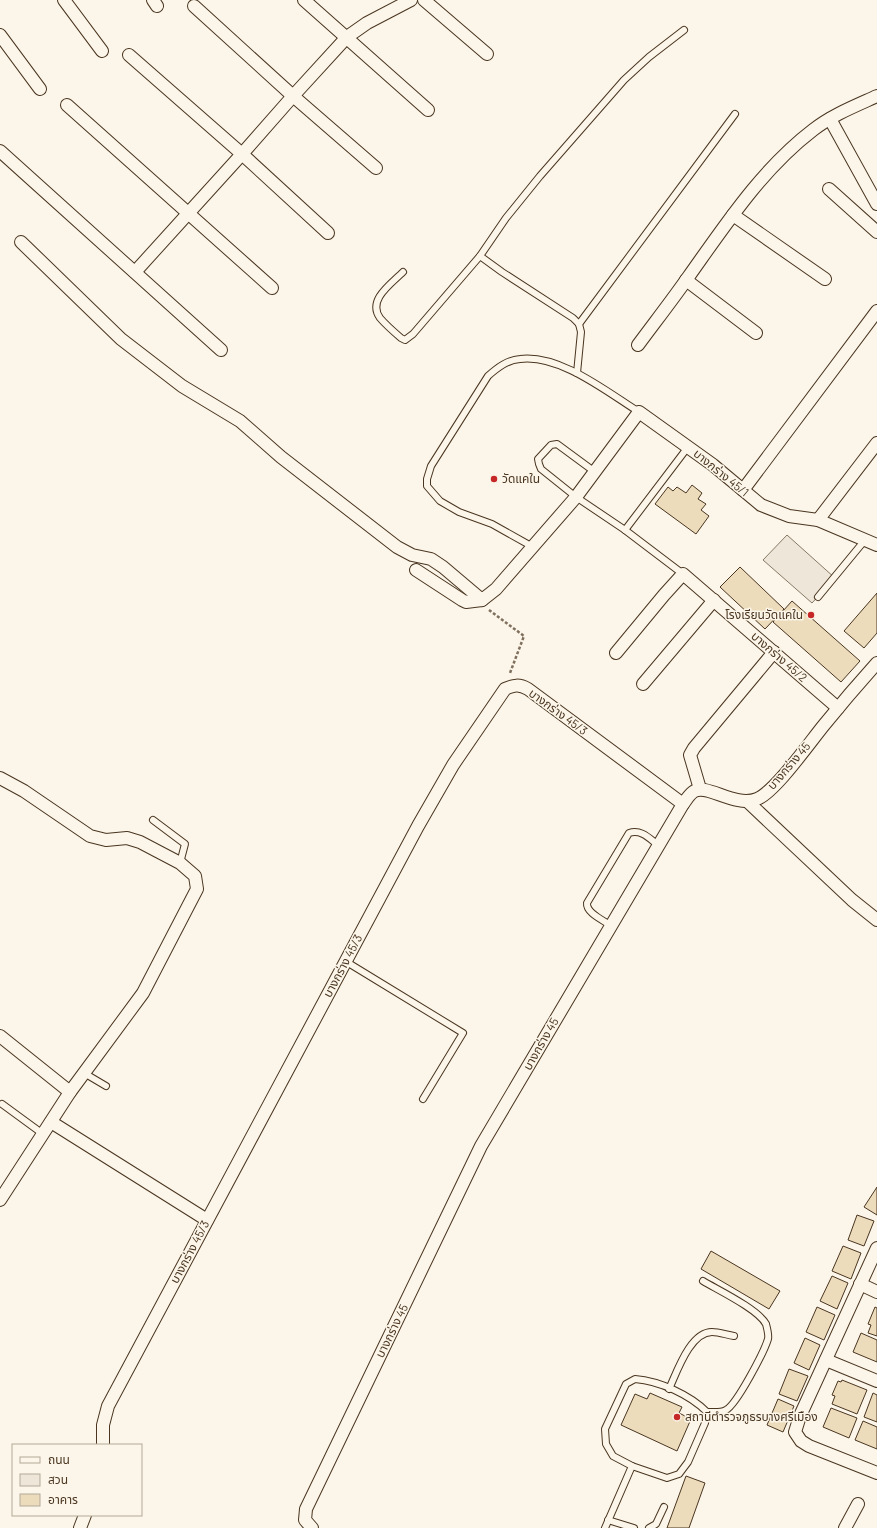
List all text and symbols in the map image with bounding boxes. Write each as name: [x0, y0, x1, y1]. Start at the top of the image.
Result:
street label: บางกร่าง 45/1: [691, 446, 752, 499]
place label: วัดแคใน: [502, 471, 540, 485]
marker: วัดแคใน: [489, 474, 499, 484]
place label: โรงเรียนวัดแคใน: [725, 607, 803, 621]
marker: โรงเรียนวัดแคใน: [806, 610, 816, 620]
street label: บางกร่าง 45/2: [749, 628, 810, 684]
street label: บางกร่าง 45/3: [527, 685, 591, 737]
street label: บางกร่าง 45: [764, 739, 813, 792]
street label: บางกร่าง 45/3: [320, 932, 365, 999]
street label: บางกร่าง 45: [520, 1015, 561, 1072]
street label: บางกร่าง 45/3: [167, 1218, 212, 1285]
street label: บางกร่าง 45: [372, 1301, 410, 1360]
place label: สถานีตำรวจภูธรบางศรีเมือง: [685, 1409, 818, 1424]
marker: สถานีตำรวจภูธรบางศรีเมือง: [672, 1412, 682, 1422]
legend: [12, 1444, 142, 1516]
text: ถนน: [48, 1452, 70, 1466]
text: สวน: [48, 1472, 68, 1486]
text: อาคาร: [48, 1492, 78, 1506]

